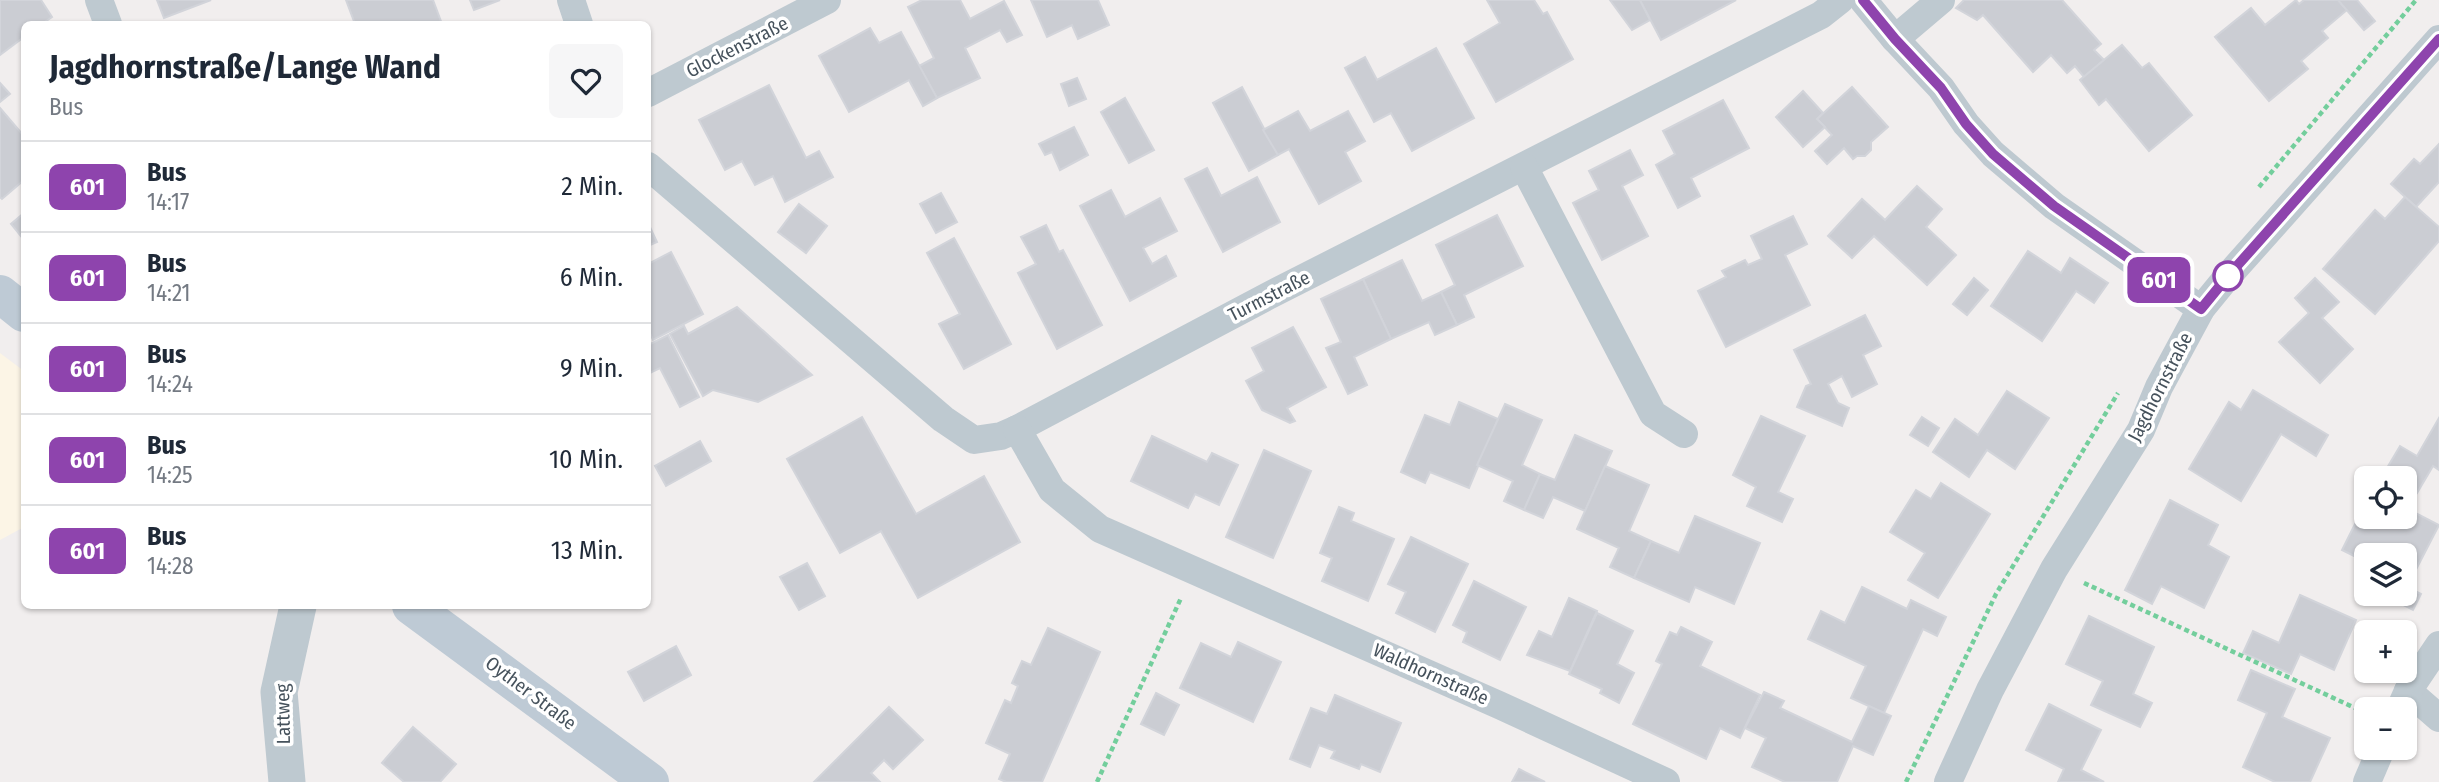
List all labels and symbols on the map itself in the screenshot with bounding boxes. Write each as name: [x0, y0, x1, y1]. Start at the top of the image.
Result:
street label: Glockenstraße: [682, 12, 792, 82]
line badge: 601: [2119, 257, 2199, 303]
unlabelled marker: [2213, 261, 2243, 291]
street label: Turmstraße: [1224, 266, 1314, 326]
street label: Jagdhornstraße: [2123, 329, 2197, 445]
street label: Waldhornstraße: [1370, 638, 1492, 710]
street label: Oyther Straße: [481, 651, 581, 735]
street label: Lattweg: [271, 683, 295, 745]

